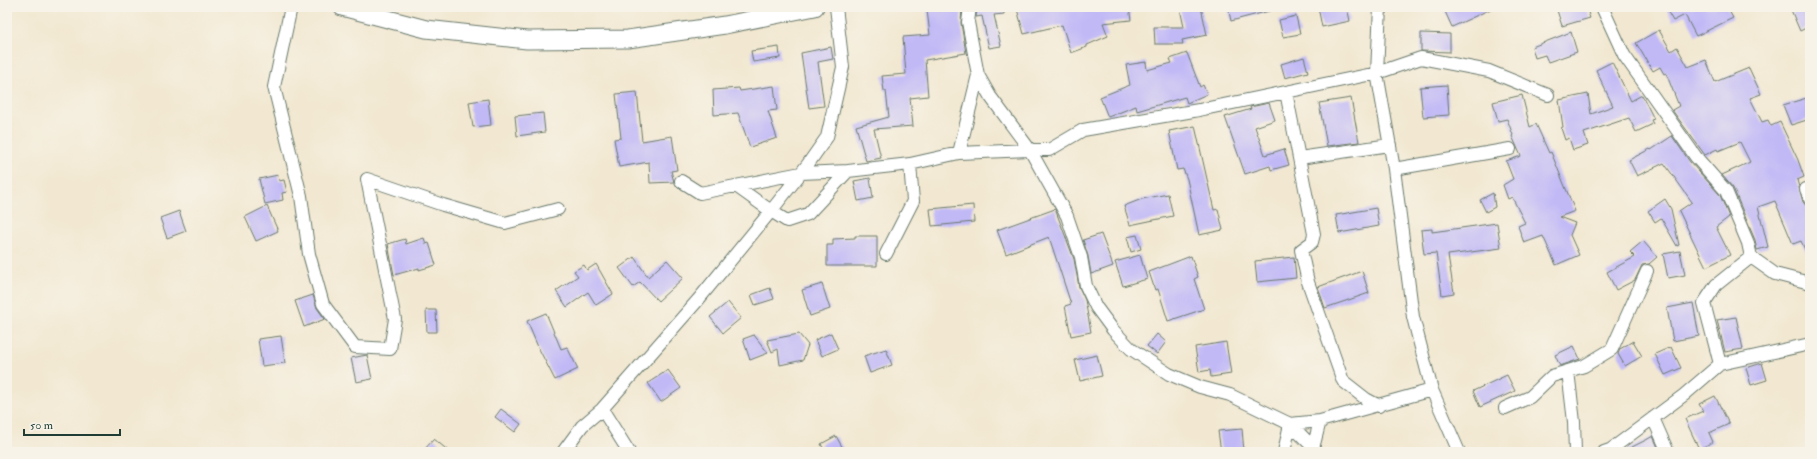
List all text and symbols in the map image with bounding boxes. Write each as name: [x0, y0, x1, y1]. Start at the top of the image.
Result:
scale bar: [24, 411, 120, 437]
text: 50 m: [30, 418, 54, 433]

